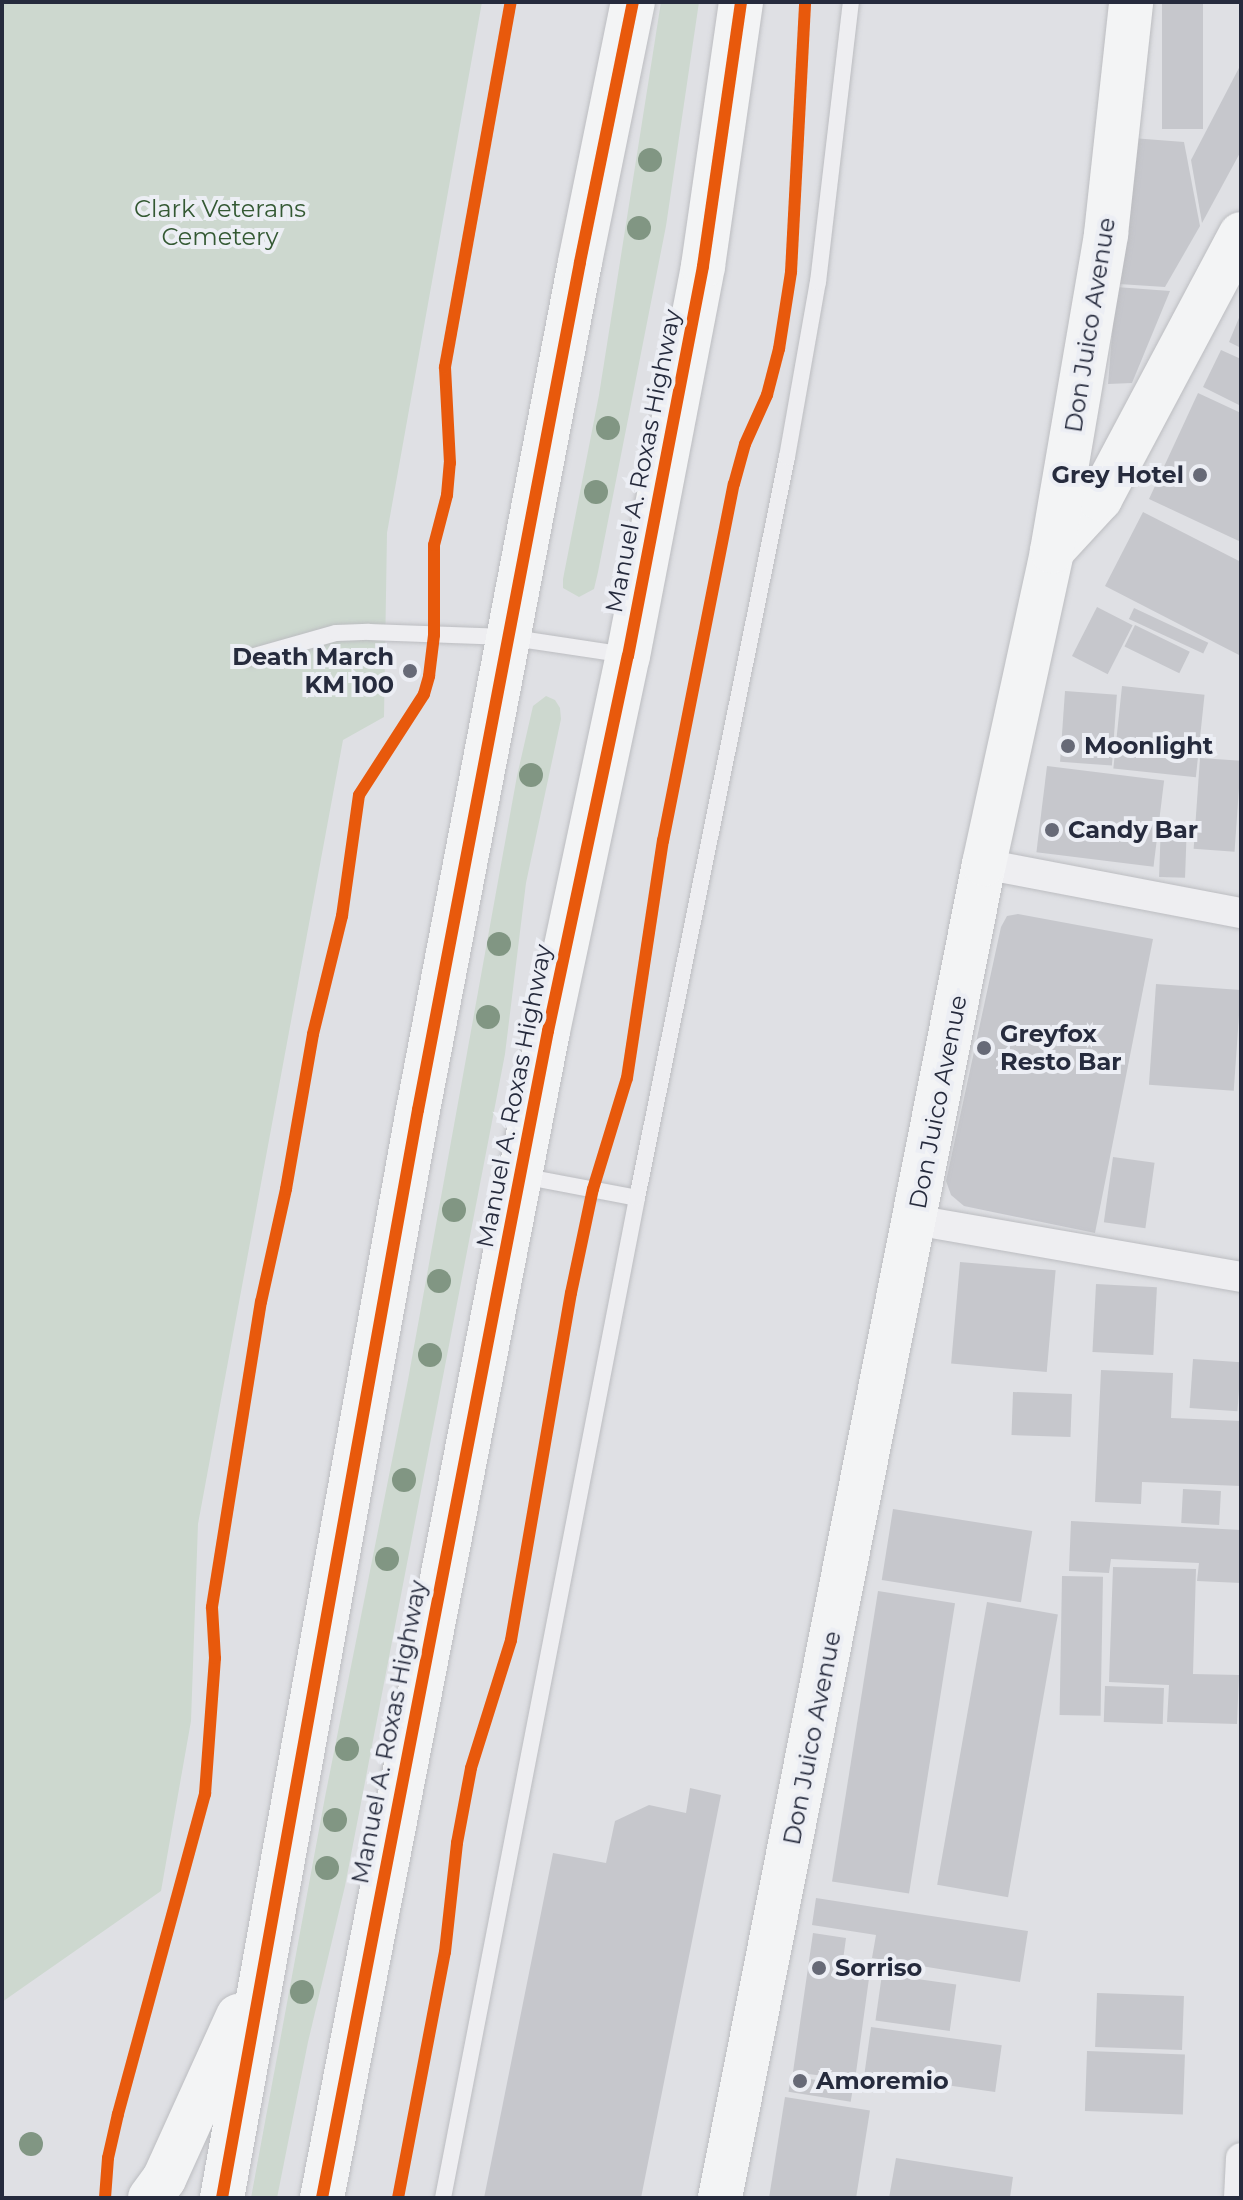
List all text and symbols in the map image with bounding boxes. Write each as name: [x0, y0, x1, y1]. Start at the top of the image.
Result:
park label: Clark Veterans Cemetery: [134, 195, 306, 251]
street label: Don Juico Avenue: [1059, 215, 1121, 435]
street label: Manuel A. Roxas Highway: [599, 307, 687, 615]
place label: Grey Hotel: [1052, 461, 1184, 489]
marker: Grey Hotel: [1191, 466, 1209, 484]
place label: Death March KM 100: [232, 643, 394, 699]
marker: Death March KM 100: [401, 662, 419, 680]
place label: Moonlight: [1084, 732, 1213, 760]
marker: Moonlight: [1059, 737, 1077, 755]
place label: Candy Bar: [1068, 816, 1198, 844]
marker: Candy Bar: [1043, 821, 1061, 839]
street label: Manuel A. Roxas Highway: [470, 942, 558, 1250]
street label: Don Juico Avenue: [903, 993, 973, 1211]
place label: Greyfox Resto Bar: [1000, 1020, 1122, 1076]
marker: Greyfox Resto Bar: [975, 1039, 993, 1057]
street label: Manuel A. Roxas Highway: [345, 1578, 433, 1886]
street label: Don Juico Avenue: [777, 1629, 847, 1847]
place label: Sorriso: [835, 1954, 922, 1982]
marker: Sorriso: [810, 1959, 828, 1977]
place label: Amoremio: [816, 2067, 949, 2095]
marker: Amoremio: [791, 2072, 809, 2090]

